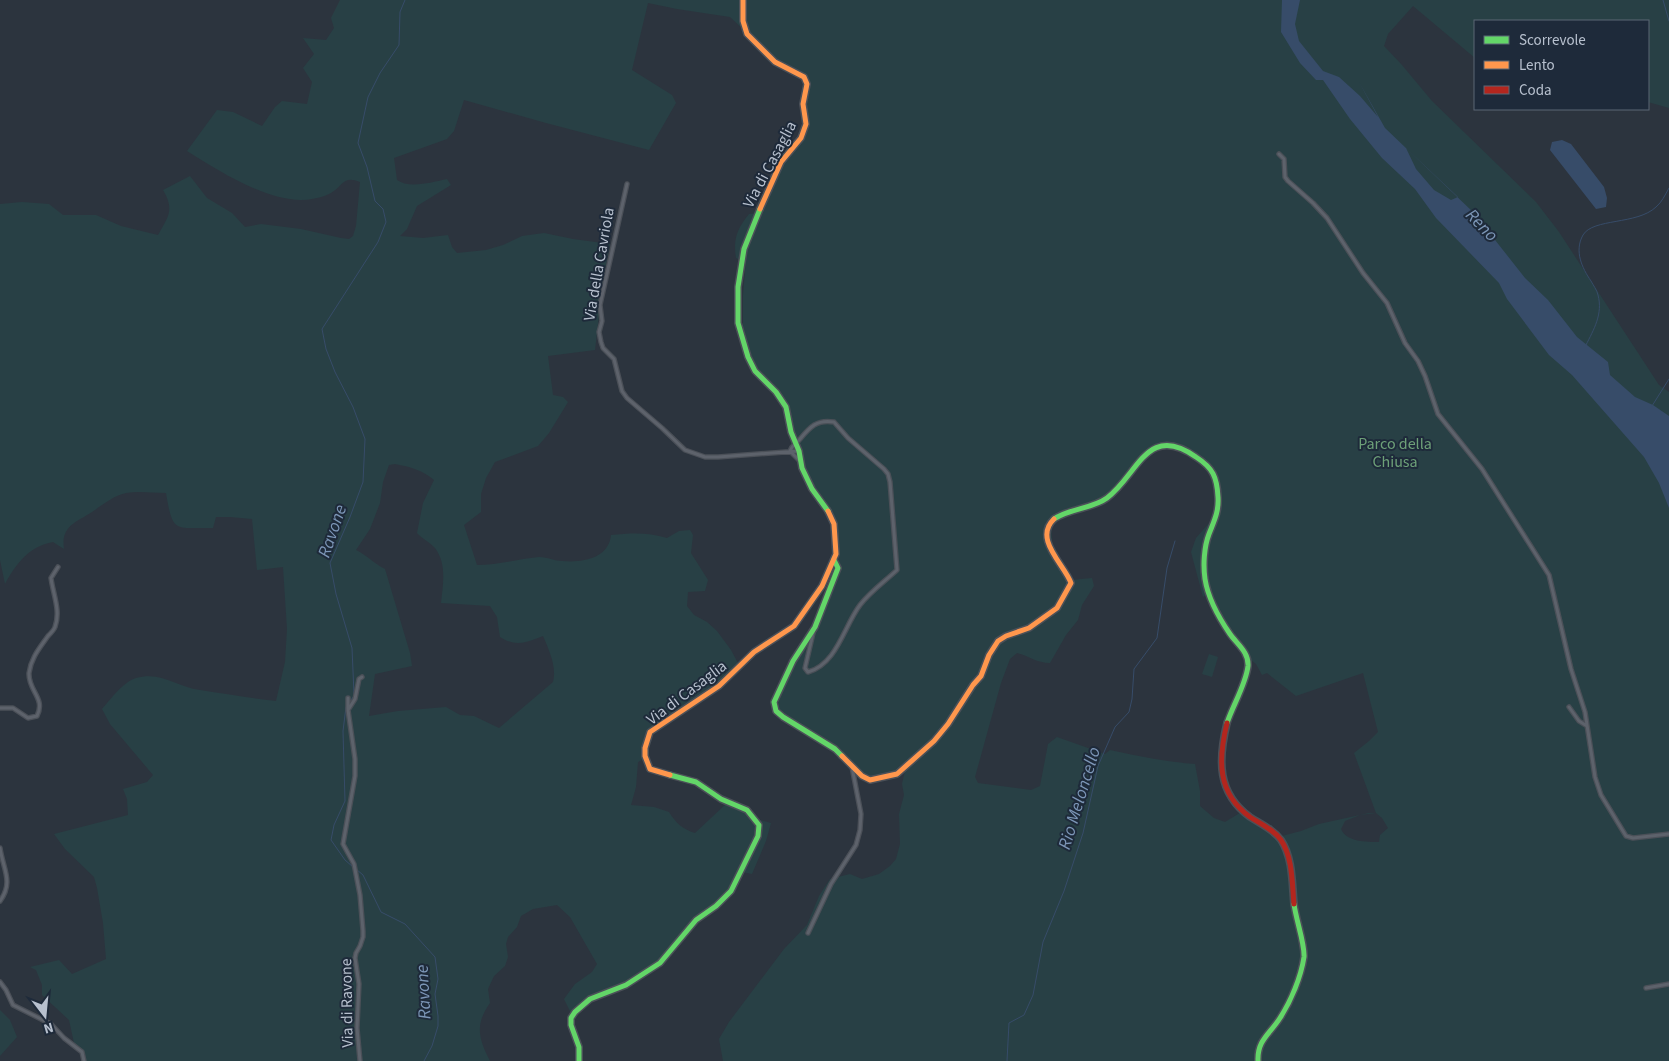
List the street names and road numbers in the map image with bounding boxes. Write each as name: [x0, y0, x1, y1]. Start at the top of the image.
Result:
street label: Via di Casaglia: [738, 117, 802, 212]
street label: Via della Cavriola: [578, 206, 620, 323]
street label: Via di Casaglia: [642, 655, 731, 730]
street label: Via di Ravone: [335, 958, 359, 1048]

